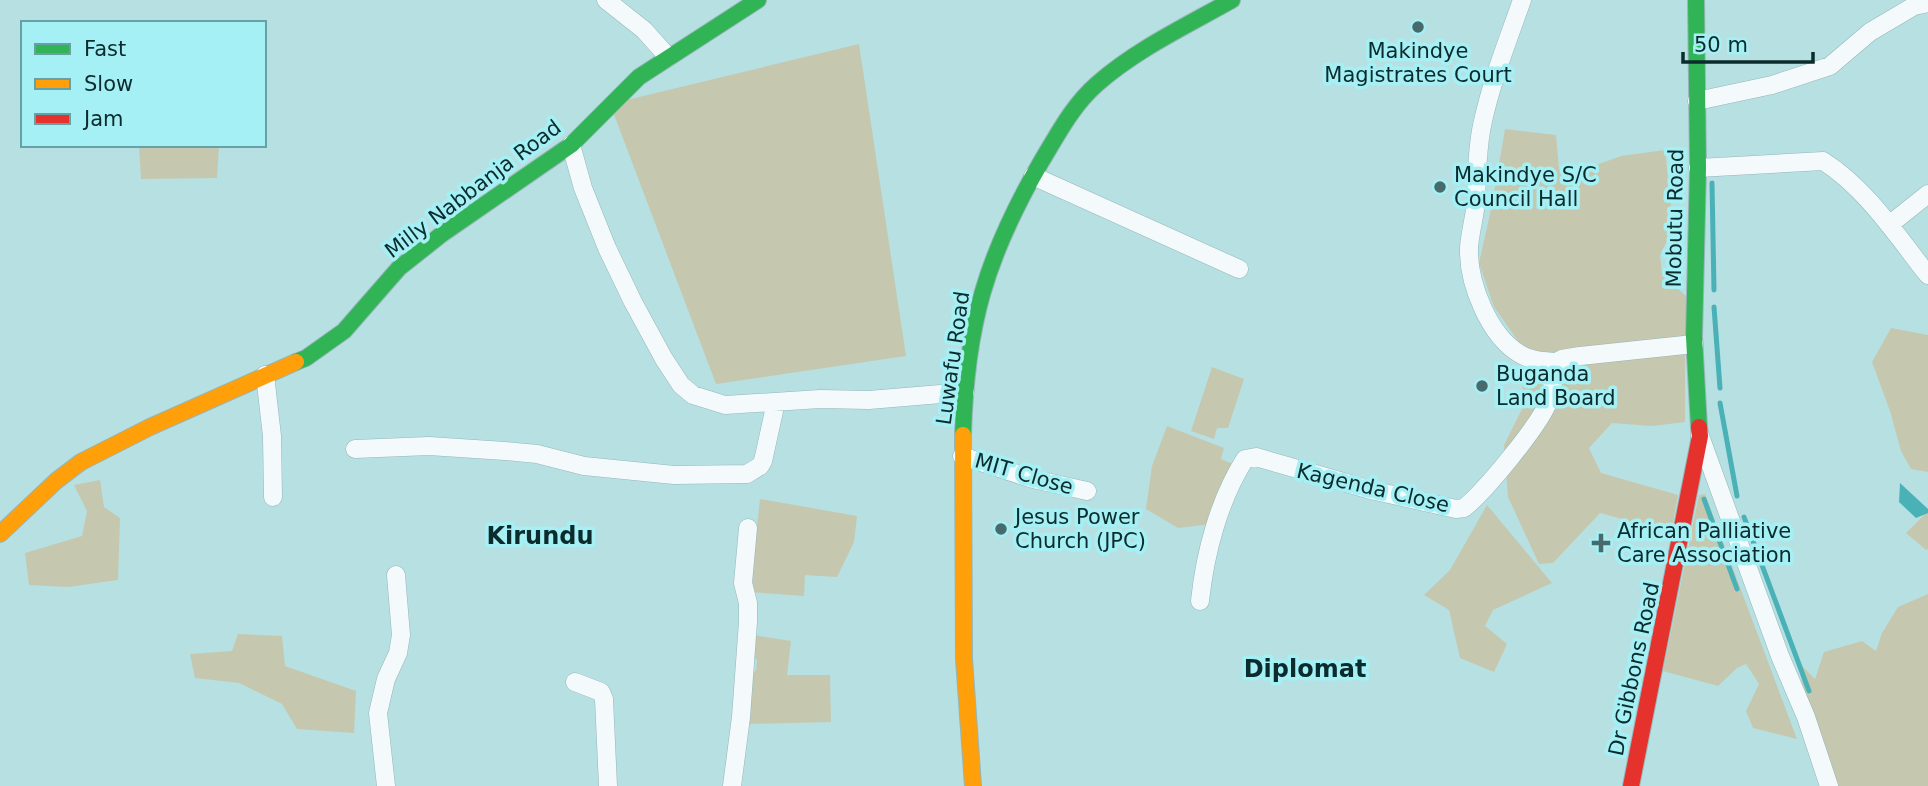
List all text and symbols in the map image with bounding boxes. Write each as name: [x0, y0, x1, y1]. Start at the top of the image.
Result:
marker: Makindye Magistrates Court: [1410, 19, 1426, 35]
legend: [21, 21, 266, 147]
scale bar: [1683, 21, 1812, 65]
text: 50 m: [1694, 33, 1748, 57]
text: Fast: [84, 37, 126, 61]
place label: Makindye Magistrates Court: [1324, 39, 1512, 87]
text: Slow: [84, 72, 133, 96]
text: Jam: [82, 107, 124, 131]
street label: Milly Nabbanja Road: [380, 115, 566, 263]
street label: Mobutu Road: [1662, 149, 1688, 287]
place label: Makindye S/C Council Hall: [1454, 163, 1597, 211]
marker: Makindye S/C Council Hall: [1432, 179, 1448, 195]
street label: Luwafu Road: [932, 290, 974, 426]
place label: Buganda Land Board: [1496, 362, 1616, 410]
marker: Buganda Land Board: [1474, 378, 1490, 394]
street label: MIT Close: [972, 449, 1076, 499]
street label: Kagenda Close: [1294, 459, 1452, 517]
place label: Jesus Power Church (JPC): [1013, 505, 1146, 553]
place label: African Palliative Care Association: [1617, 519, 1792, 567]
marker: Jesus Power Church (JPC): [993, 521, 1009, 537]
district label: Kirundu: [486, 522, 594, 550]
marker: African Palliative Care Association: [1591, 533, 1611, 553]
street label: Dr Gibbons Road: [1604, 580, 1664, 758]
district label: Diplomat: [1244, 655, 1366, 683]

